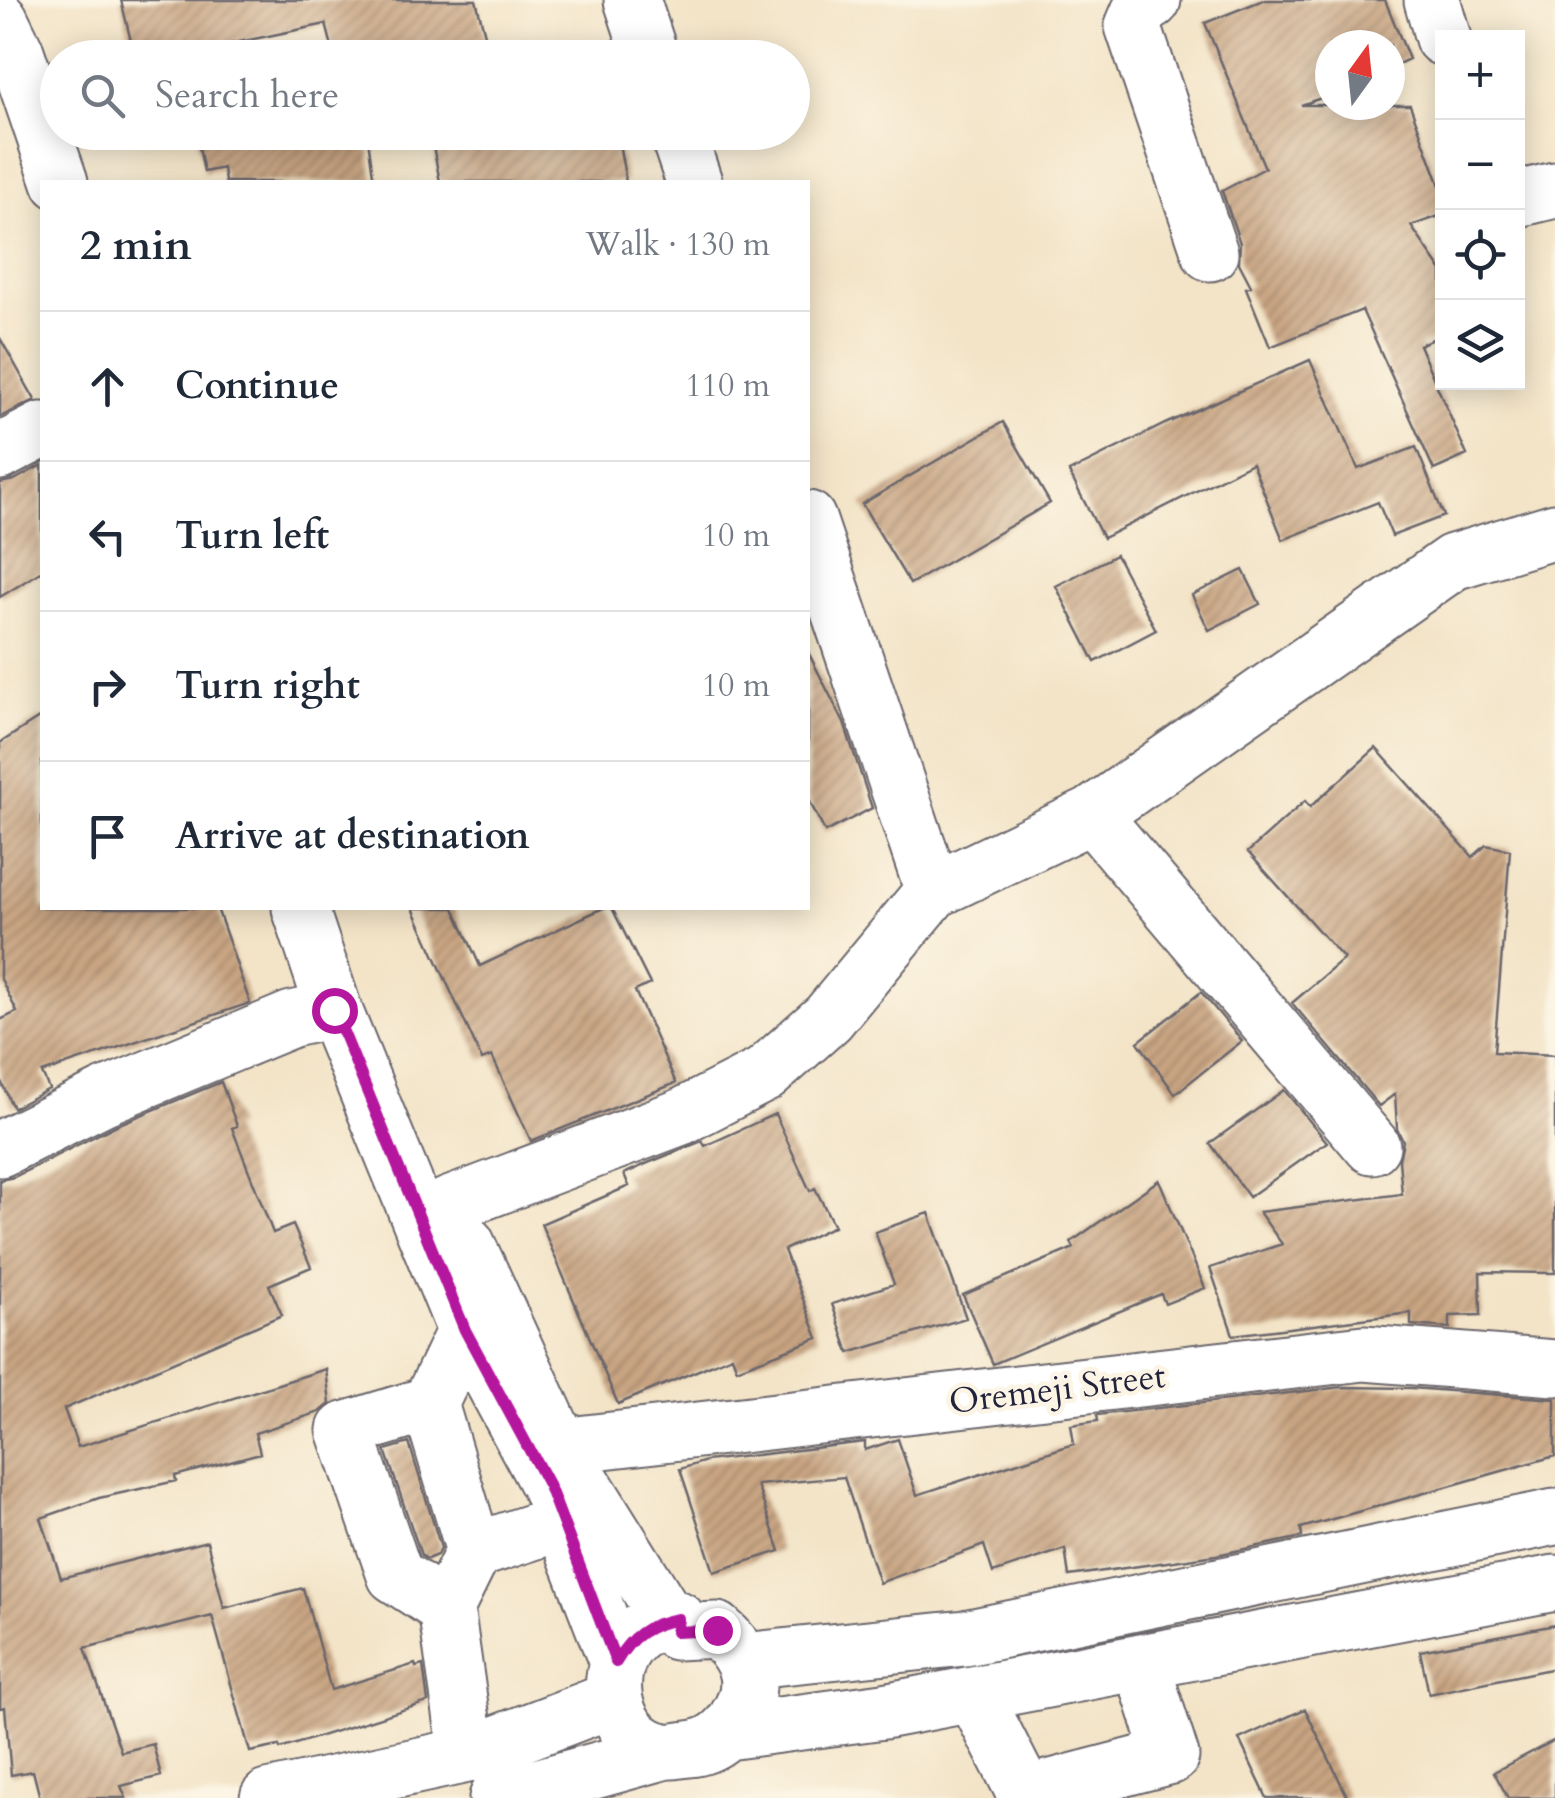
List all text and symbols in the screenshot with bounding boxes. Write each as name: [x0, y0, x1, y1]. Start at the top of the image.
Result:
north arrow: [1315, 30, 1405, 120]
map controls: [1435, 30, 1525, 390]
button: +: [1435, 30, 1525, 120]
search box: [40, 40, 810, 150]
icon: search: [75, 68, 130, 123]
text: Search here: [155, 69, 339, 121]
button: −: [1435, 120, 1525, 210]
button: locate: [1435, 210, 1525, 300]
text: 2 min: [80, 217, 192, 274]
text: Walk · 130 m: [585, 223, 770, 267]
button: layers: [1435, 300, 1525, 390]
icon: ahead: [80, 359, 135, 414]
text: Continue: [175, 360, 339, 412]
text: 110 m: [685, 364, 770, 408]
icon: left: [80, 509, 135, 564]
text: Turn left: [175, 510, 329, 562]
text: 10 m: [702, 514, 770, 558]
icon: right: [80, 659, 135, 714]
text: Turn right: [175, 660, 360, 712]
text: 10 m: [702, 664, 770, 708]
icon: arrive: [80, 809, 135, 864]
text: Arrive at destination: [175, 810, 530, 862]
route start: [312, 988, 358, 1034]
street label: Oremeji Street: [946, 1352, 1168, 1426]
route end: [695, 1608, 741, 1654]

